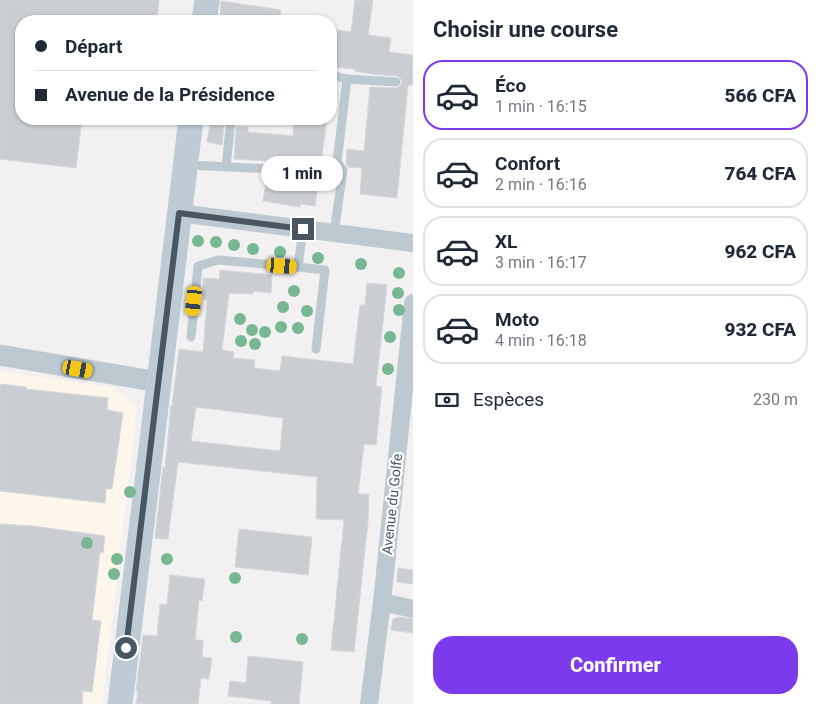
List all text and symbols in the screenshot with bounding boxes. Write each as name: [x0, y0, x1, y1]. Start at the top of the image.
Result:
text: Choisir une course: [433, 17, 618, 42]
text: Départ: [65, 35, 122, 58]
icon: car: [435, 73, 480, 118]
text: Éco: [495, 74, 526, 97]
text: Avenue de la Présidence: [65, 83, 275, 106]
text: 566 CFA: [724, 84, 796, 107]
text: 1 min · 16:15: [495, 97, 587, 116]
icon: car: [435, 151, 480, 196]
text: Confort: [495, 152, 560, 175]
callout: 1 min: [262, 156, 344, 192]
text: 764 CFA: [724, 162, 796, 185]
text: 1 min: [282, 164, 322, 183]
text: 2 min · 16:16: [495, 175, 587, 194]
route end: [292, 218, 314, 240]
icon: car: [435, 229, 480, 274]
text: XL: [495, 230, 517, 253]
text: 962 CFA: [724, 240, 796, 263]
text: 3 min · 16:17: [495, 253, 587, 272]
car: [266, 257, 297, 275]
car: [184, 285, 203, 317]
icon: car: [435, 307, 480, 352]
text: Moto: [495, 308, 539, 331]
text: 932 CFA: [724, 318, 796, 341]
text: 4 min · 16:18: [495, 331, 587, 350]
car: [61, 359, 94, 379]
icon: cash: [433, 386, 461, 414]
text: Espèces: [473, 388, 544, 411]
text: 230 m: [753, 390, 798, 409]
street label: Avenue du Golfe: [379, 453, 405, 555]
button: Confirmer: [433, 636, 798, 694]
route start: [115, 637, 137, 659]

